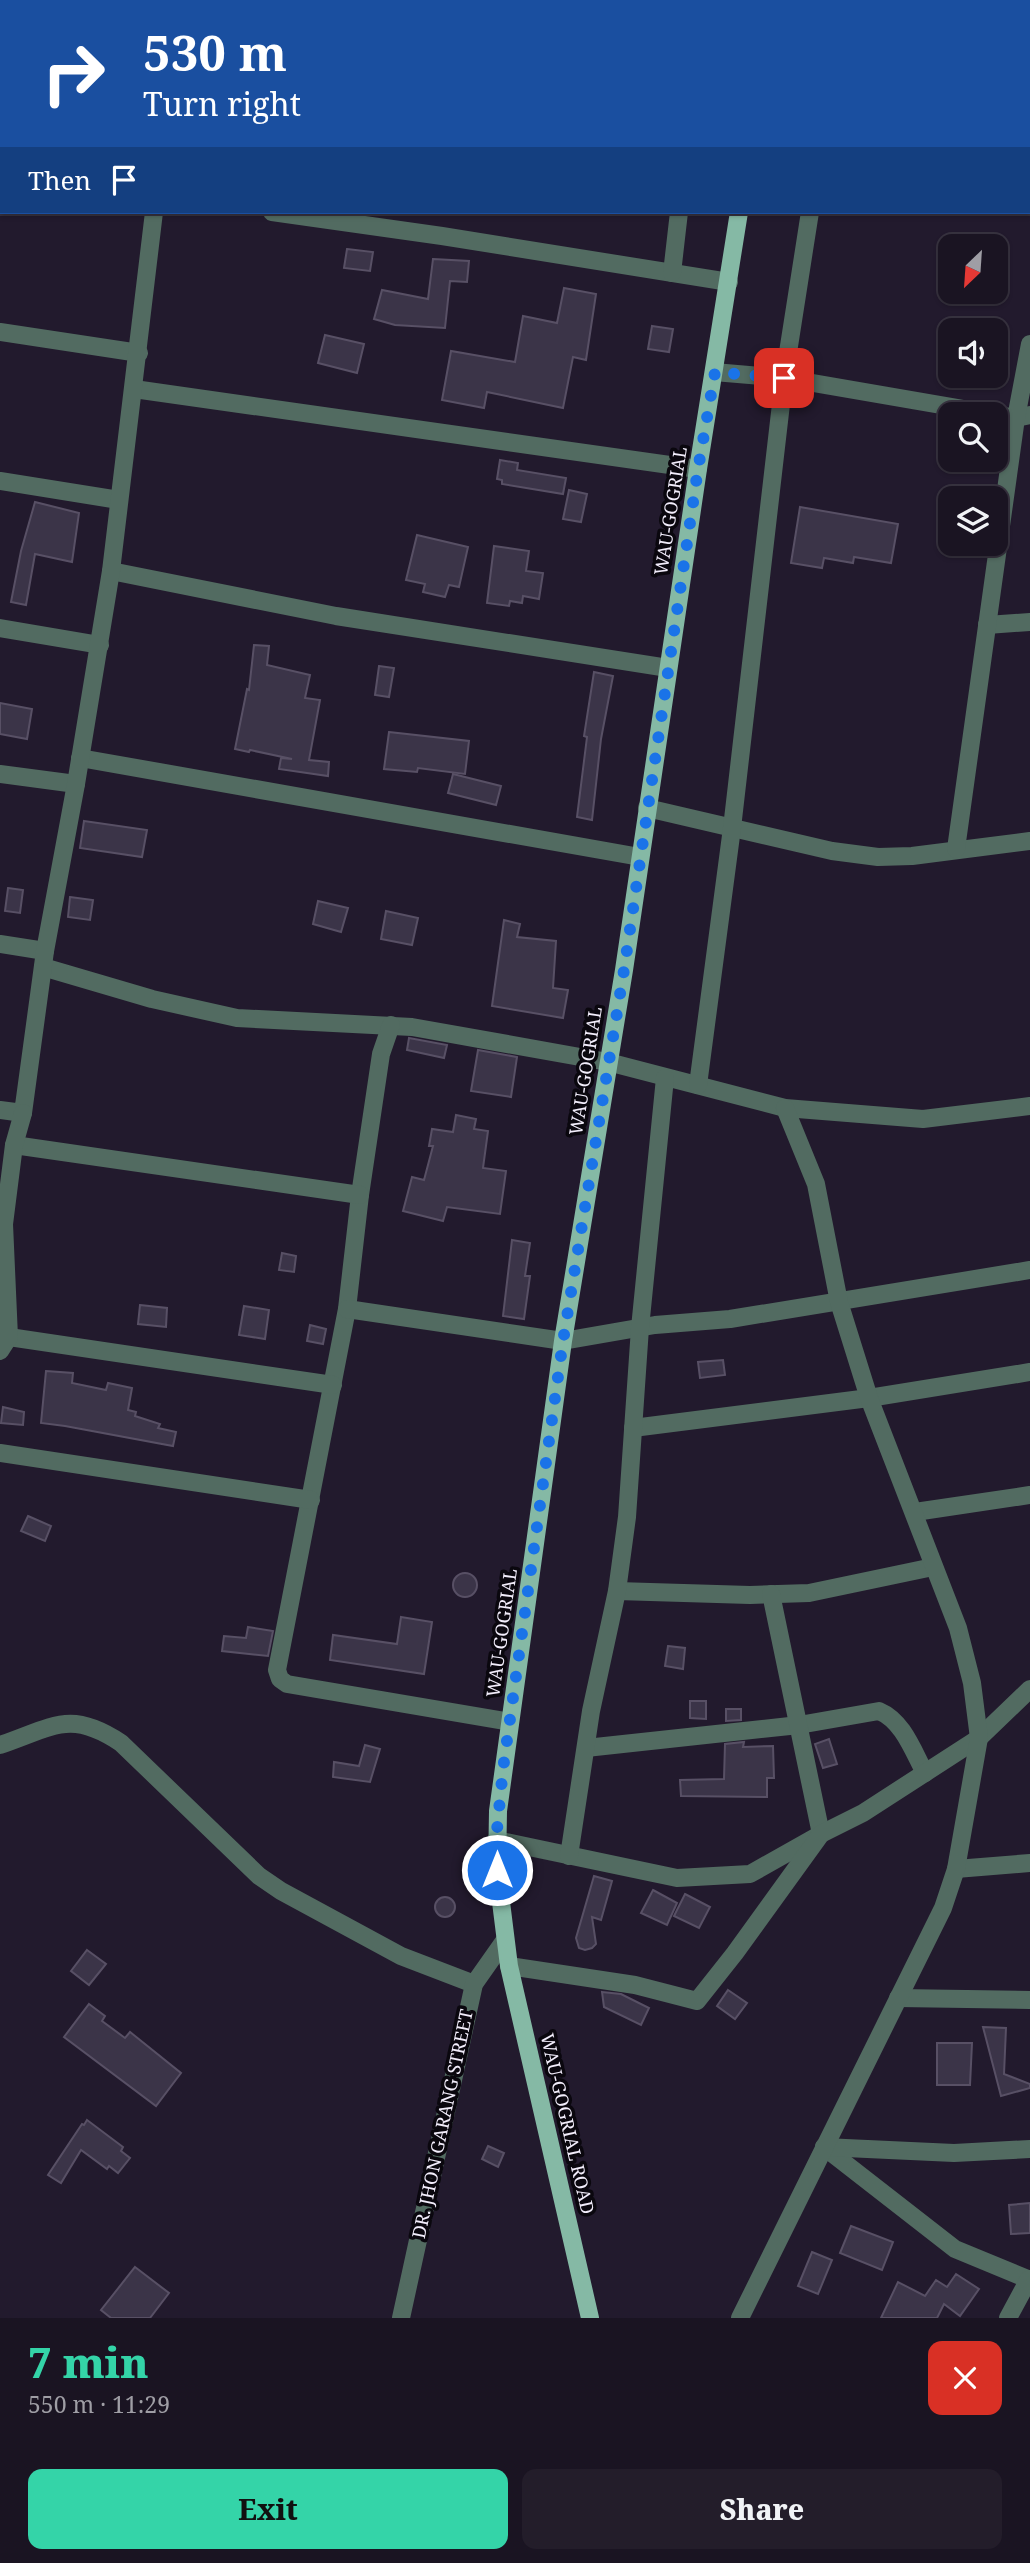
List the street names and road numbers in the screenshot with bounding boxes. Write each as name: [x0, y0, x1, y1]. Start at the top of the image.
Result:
street label: WAU-GOGRIAL: [648, 445, 692, 577]
street label: WAU-GOGRIAL: [563, 1005, 607, 1137]
street label: WAU-GOGRIAL: [480, 1567, 522, 1699]
street label: DR. JHON GARANG STREET: [406, 2007, 478, 2241]
street label: WAU-GOGRIAL ROAD: [536, 2031, 600, 2216]

